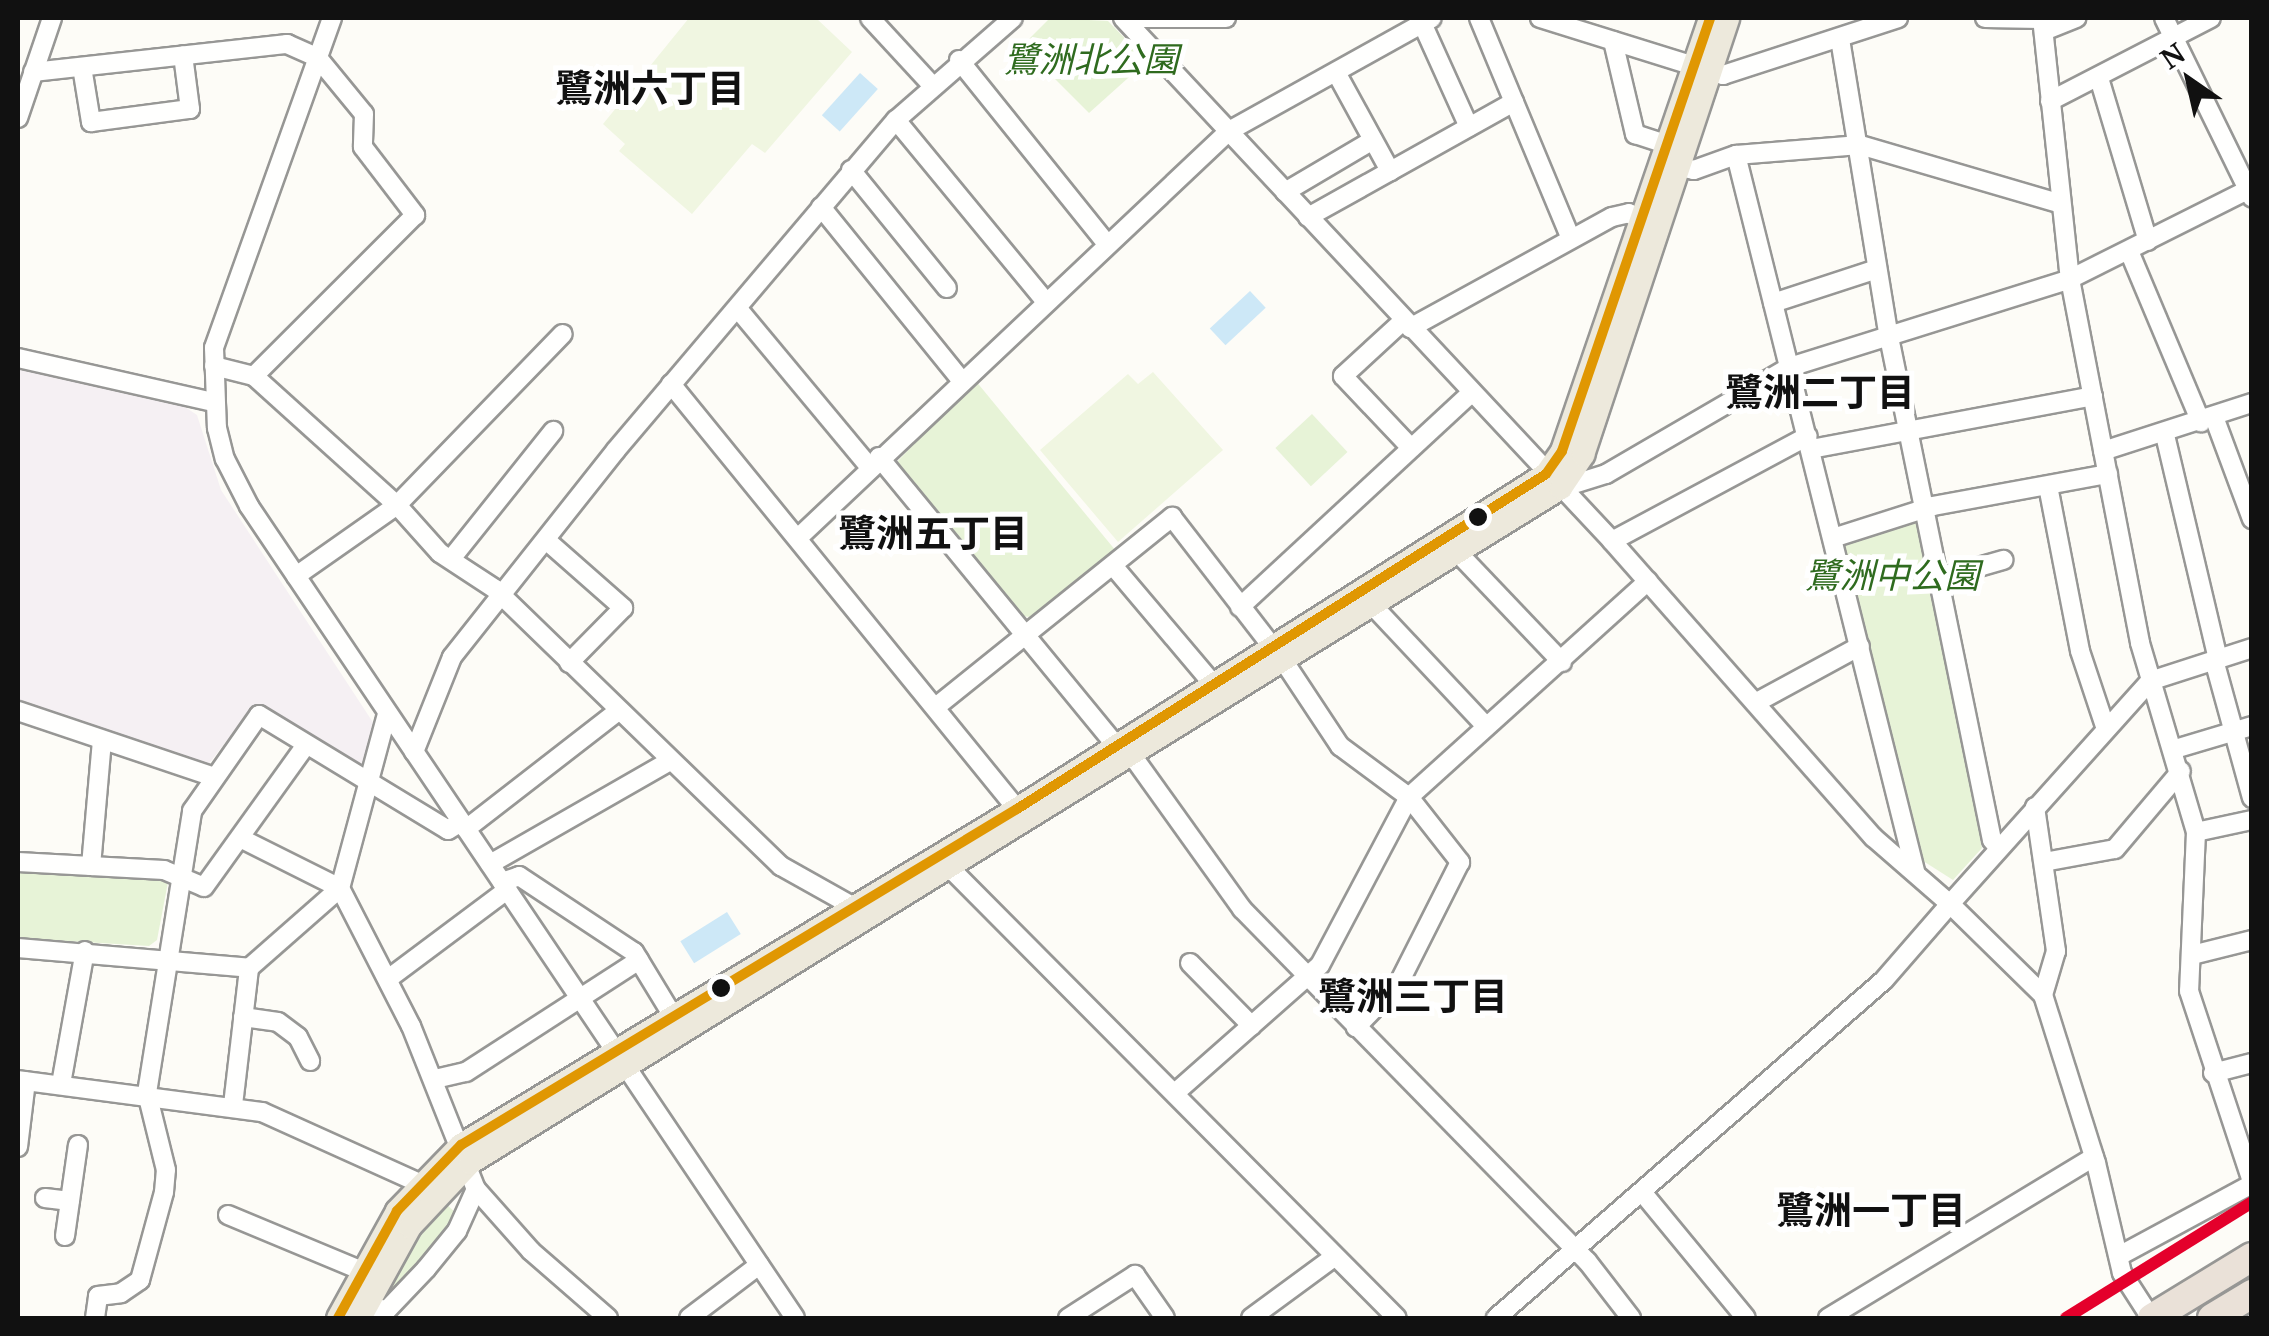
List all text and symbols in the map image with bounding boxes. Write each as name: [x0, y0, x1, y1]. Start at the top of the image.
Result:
north arrow: [2139, 30, 2239, 130]
text: N: [2152, 33, 2192, 77]
park label: 鷺洲北公園: [1004, 38, 1178, 80]
district label: 鷺洲六丁目: [555, 65, 745, 111]
district label: 鷺洲二丁目: [1725, 369, 1915, 415]
unlabelled marker: [1468, 507, 1488, 527]
district label: 鷺洲五丁目: [838, 510, 1028, 556]
park label: 鷺洲中公園: [1805, 554, 1979, 596]
district label: 鷺洲三丁目: [1318, 973, 1508, 1019]
unlabelled marker: [711, 978, 731, 998]
district label: 鷺洲一丁目: [1776, 1187, 1966, 1233]

